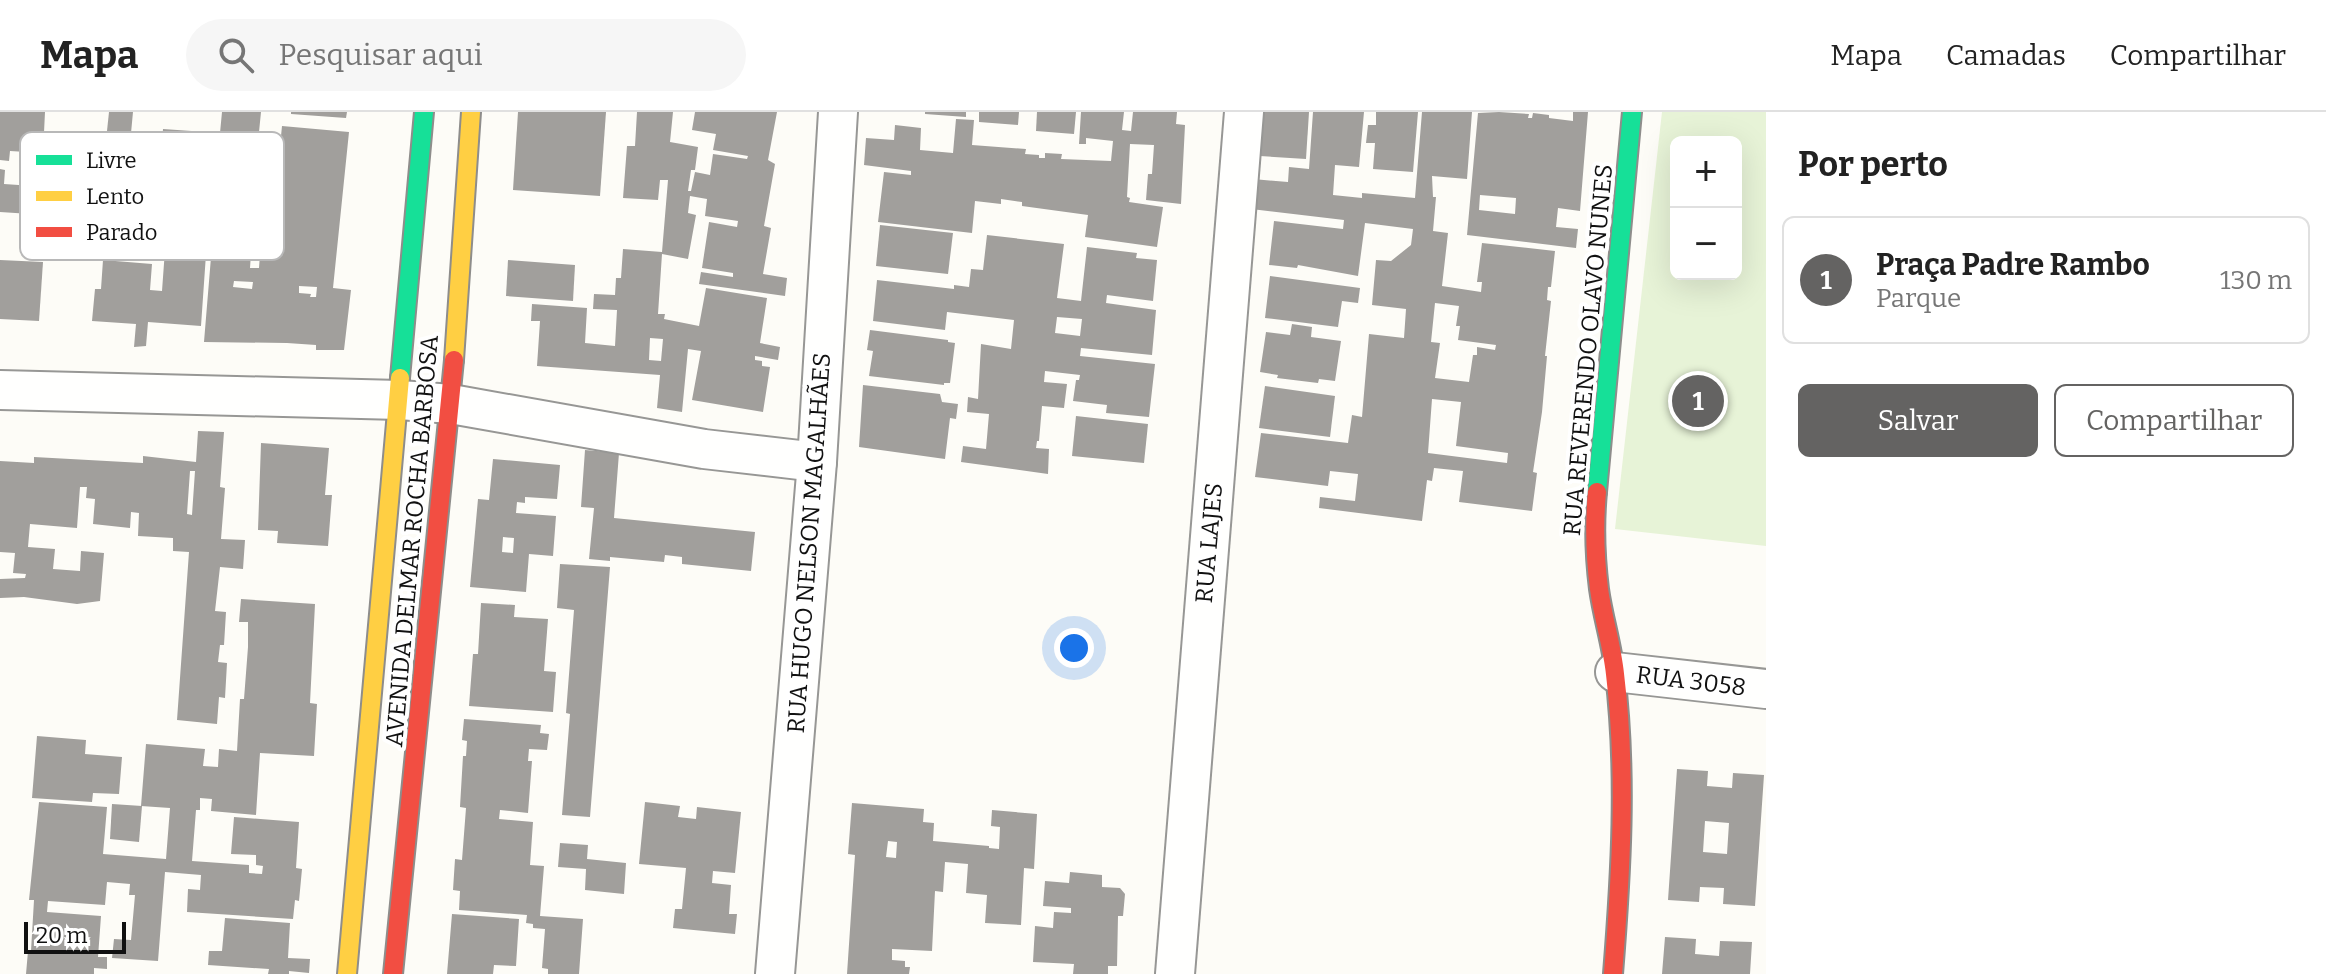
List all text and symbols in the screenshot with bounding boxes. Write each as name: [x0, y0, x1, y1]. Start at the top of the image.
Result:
search box: [186, 19, 746, 91]
text: Mapa: [40, 32, 138, 78]
icon: search: [214, 33, 258, 77]
text: Pesquisar aqui: [278, 37, 483, 73]
text: Mapa: [1830, 39, 1902, 72]
text: Camadas: [1946, 39, 2066, 72]
text: Compartilhar: [2110, 39, 2286, 72]
legend: [20, 132, 284, 260]
map controls: [1670, 136, 1742, 280]
button: +: [1670, 136, 1742, 208]
text: Por perto: [1798, 144, 1948, 185]
text: Livre: [86, 147, 137, 174]
street label: RUA REVERENDO OLAVO NUNES: [1558, 163, 1618, 537]
text: Lento: [86, 183, 144, 210]
button: −: [1670, 208, 1742, 280]
text: Parado: [86, 219, 157, 246]
text: Praça Padre Rambo: [1876, 247, 2150, 283]
text: 1: [1820, 265, 1832, 296]
text: 130 m: [2220, 265, 2292, 296]
text: Parque: [1876, 283, 1961, 314]
street label: AVENIDA DELMAR ROCHA BARBOSA: [380, 334, 444, 748]
street label: RUA HUGO NELSON MAGALHÃES: [782, 352, 836, 734]
pin: 1: [1672, 371, 1724, 431]
button: Salvar: [1798, 384, 2038, 457]
button: Compartilhar: [2054, 384, 2294, 457]
street label: RUA LAJES: [1190, 482, 1228, 604]
your location: [1054, 628, 1094, 668]
street label: RUA 3058: [1635, 660, 1747, 702]
scale bar: [24, 918, 126, 954]
text: 20 m: [36, 922, 87, 949]

